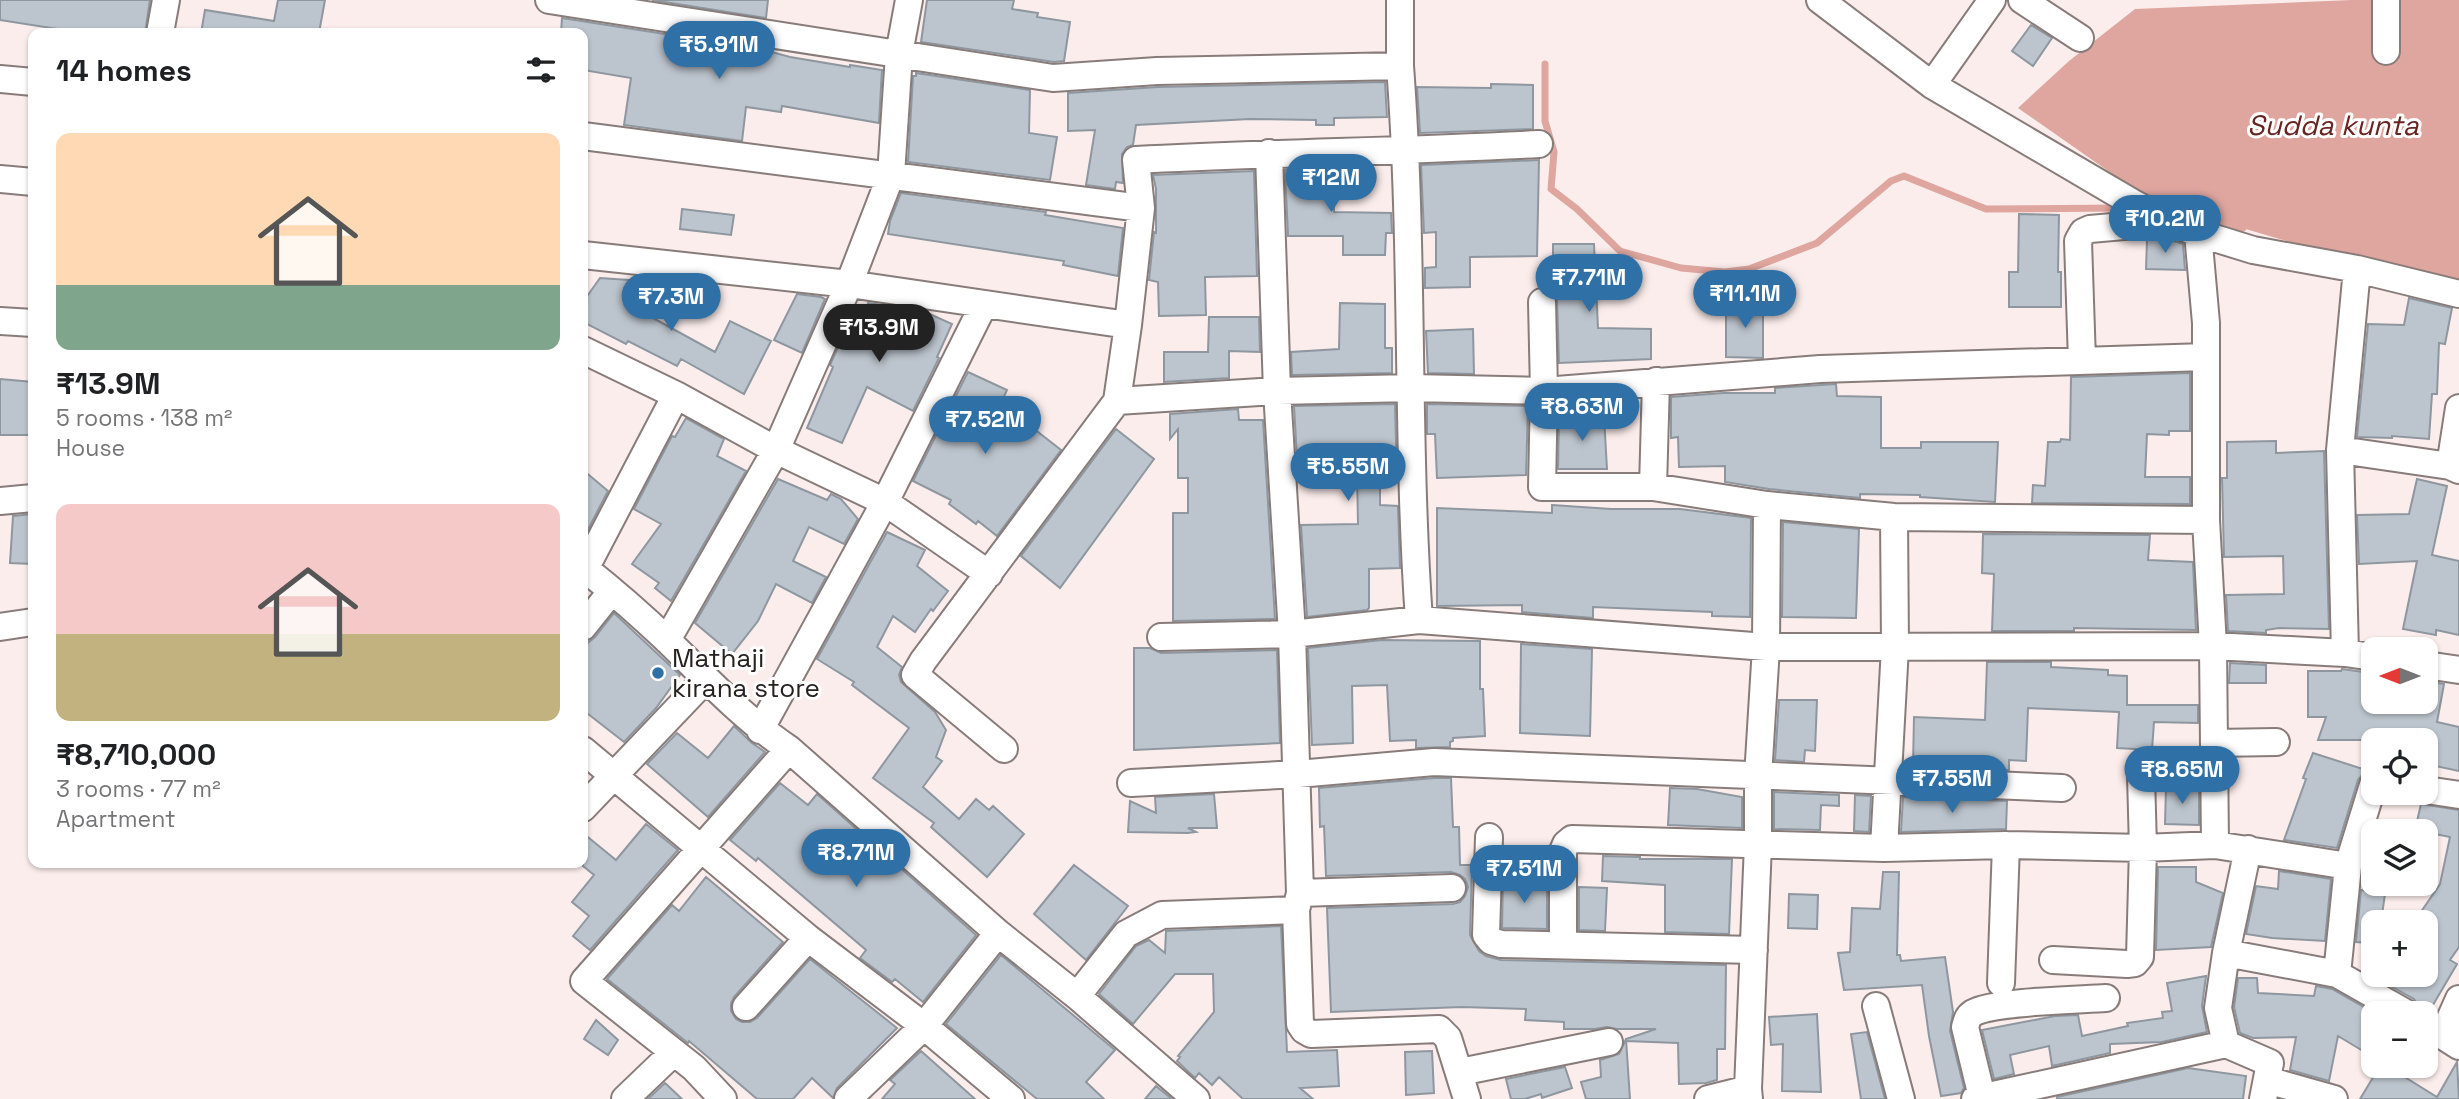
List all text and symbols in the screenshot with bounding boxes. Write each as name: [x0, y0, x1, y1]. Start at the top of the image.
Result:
pin: ₹5.91M: [662, 22, 776, 81]
text: ₹5.91M: [679, 29, 759, 59]
text: 14 homes: [56, 51, 192, 90]
icon: filters: [522, 51, 560, 89]
water label: Sudda kunta: [2247, 107, 2420, 143]
pin: ₹12M: [1290, 154, 1372, 214]
text: ₹12M: [1302, 162, 1360, 192]
icon: home: [245, 178, 371, 304]
pin: ₹10.2M: [2108, 196, 2222, 255]
text: ₹10.2M: [2125, 203, 2205, 233]
pin: ₹7.71M: [1532, 254, 1646, 314]
text: ₹7.71M: [1552, 262, 1626, 292]
pin: ₹11.1M: [1688, 270, 1802, 330]
pin: ₹7.3M: [622, 274, 720, 333]
text: ₹11.1M: [1709, 278, 1781, 308]
text: ₹7.3M: [638, 281, 704, 311]
pin: ₹13.9M: [822, 304, 936, 364]
text: ₹13.9M: [839, 312, 919, 342]
text: ₹13.9M: [56, 364, 160, 403]
pin: ₹8.63M: [1525, 384, 1639, 443]
text: ₹8.63M: [1540, 391, 1624, 421]
pin: ₹7.52M: [928, 396, 1042, 456]
text: 5 rooms · 138 m²: [56, 403, 232, 433]
text: ₹7.52M: [945, 404, 1025, 434]
text: House: [56, 433, 125, 463]
pin: ₹5.55M: [1291, 444, 1405, 503]
text: ₹5.55M: [1307, 451, 1389, 481]
icon: home: [245, 549, 371, 675]
north arrow: [2361, 637, 2438, 714]
map controls: [2361, 637, 2438, 1078]
place label: Mathaji kirana store: [672, 641, 820, 705]
marker: Mathaji kirana store: [650, 665, 666, 681]
button: locate: [2361, 728, 2438, 805]
text: ₹8,710,000: [56, 735, 216, 774]
pin: ₹8.65M: [2125, 746, 2239, 806]
text: ₹8.65M: [2140, 754, 2224, 784]
pin: ₹7.55M: [1895, 756, 2009, 815]
text: ₹7.55M: [1912, 763, 1992, 793]
text: 3 rooms · 77 m²: [56, 774, 221, 804]
text: Apartment: [56, 804, 176, 834]
button: layers: [2361, 819, 2438, 896]
pin: ₹8.71M: [799, 830, 913, 889]
text: ₹8.71M: [817, 837, 895, 867]
pin: ₹7.51M: [1467, 846, 1581, 905]
text: ₹7.51M: [1486, 853, 1562, 883]
button: +: [2361, 910, 2438, 987]
button: −: [2361, 1001, 2438, 1078]

